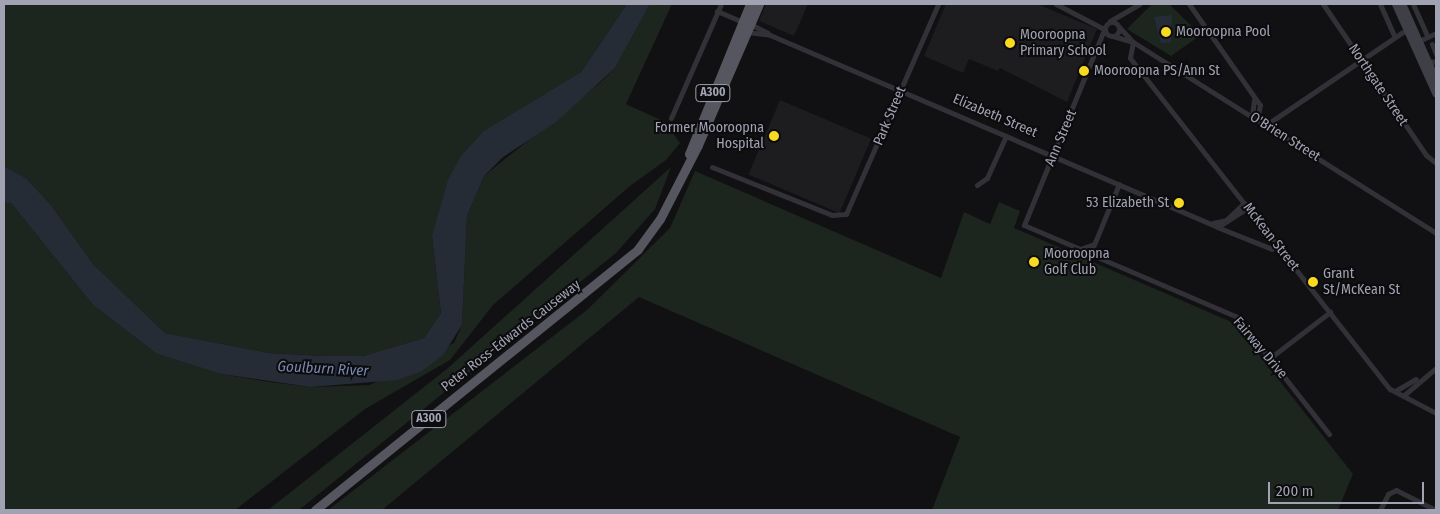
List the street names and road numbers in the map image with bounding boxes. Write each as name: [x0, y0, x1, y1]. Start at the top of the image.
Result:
street label: Northgate Street: [1345, 41, 1411, 129]
road number: A300: [694, 84, 732, 102]
street label: Park Street: [870, 84, 910, 148]
street label: Elizabeth Street: [950, 91, 1040, 141]
street label: Ann Street: [1042, 107, 1080, 169]
street label: O'Brien Street: [1247, 109, 1323, 165]
street label: McKean Street: [1239, 200, 1303, 274]
street label: Peter Ross-Edwards Causeway: [438, 277, 584, 395]
street label: Fairway Drive: [1229, 314, 1291, 382]
road number: A300: [410, 409, 448, 428]

